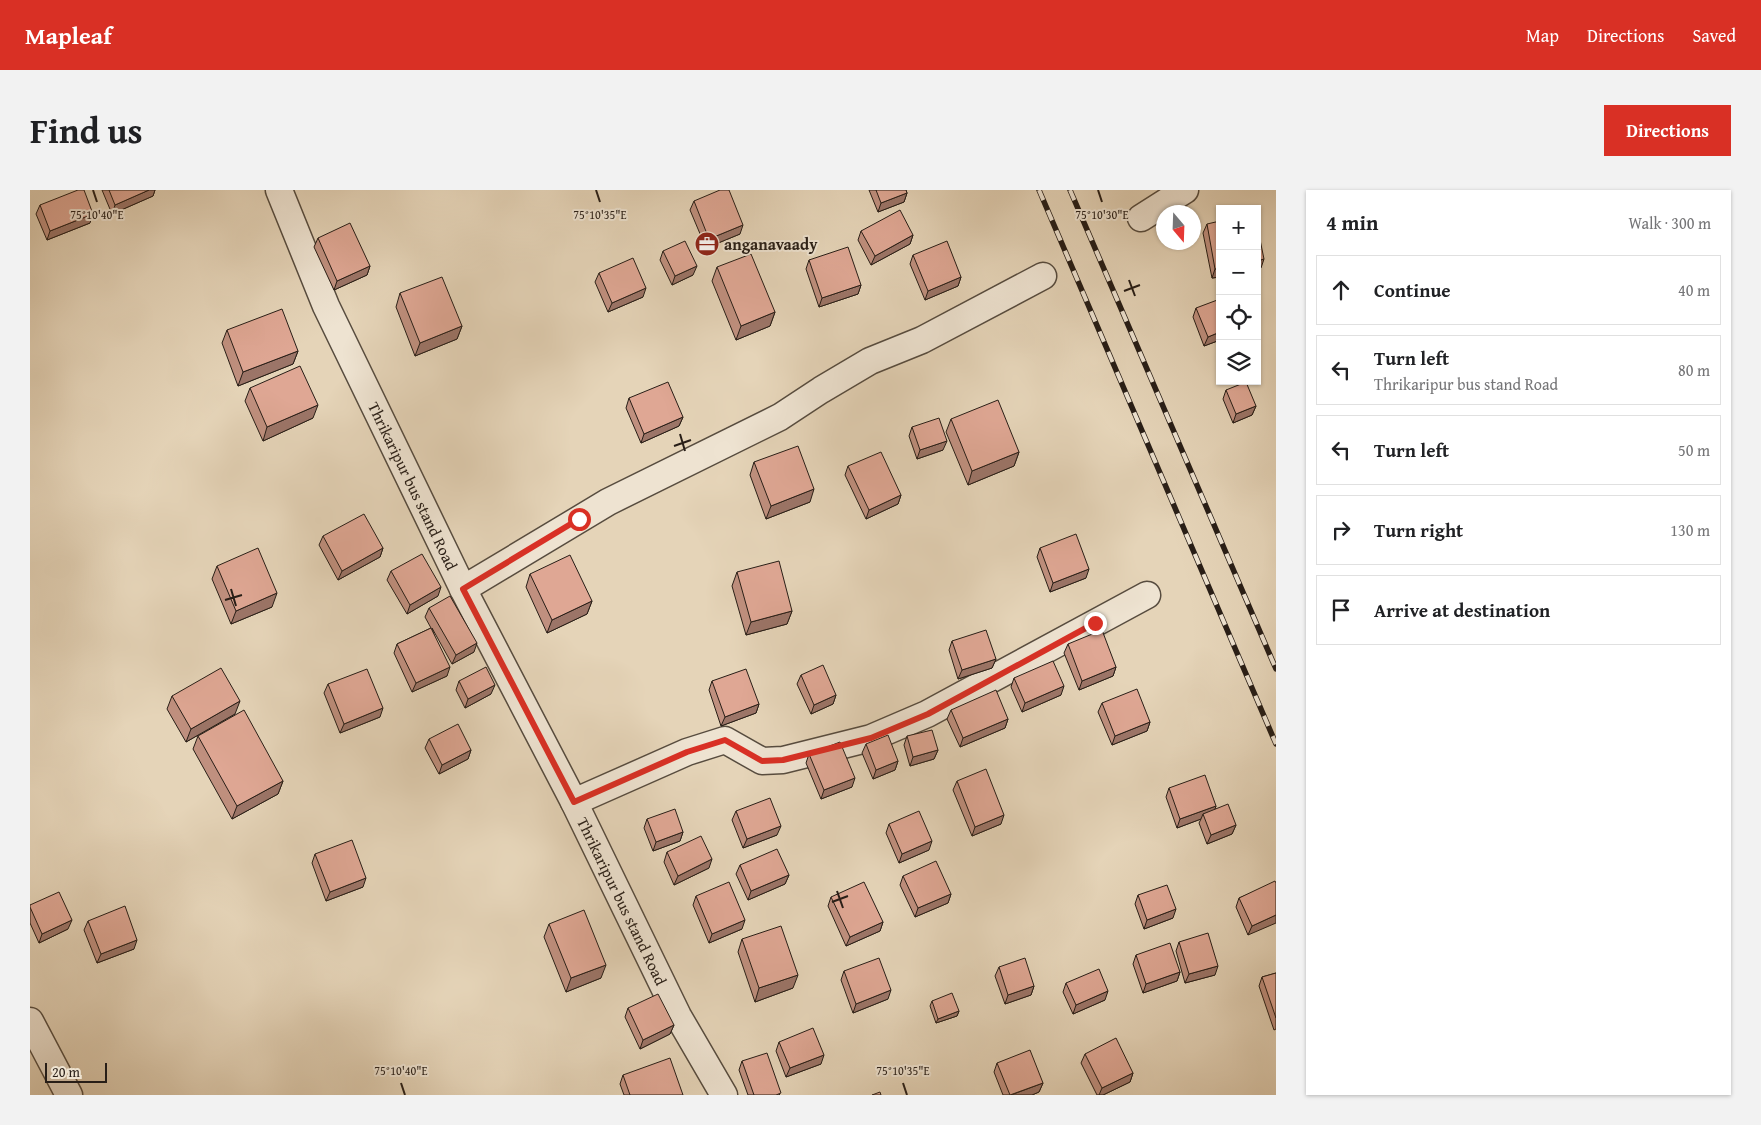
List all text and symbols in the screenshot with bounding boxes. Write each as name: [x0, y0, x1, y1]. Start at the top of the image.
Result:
text: Mapleaf: [25, 18, 112, 53]
text: Map: [1526, 22, 1559, 49]
text: Directions: [1587, 22, 1664, 49]
text: Saved: [1692, 22, 1736, 49]
text: Find us: [30, 105, 143, 156]
button: Directions: [1604, 105, 1731, 156]
north arrow: [1156, 205, 1201, 250]
map controls: [1216, 205, 1261, 385]
button: +: [1216, 205, 1261, 250]
text: 75°10'40"E: [70, 206, 124, 223]
text: 75°10'35"E: [573, 206, 627, 223]
text: 75°10'30"E: [1075, 206, 1129, 223]
text: 4 min: [1326, 207, 1378, 238]
text: Walk · 300 m: [1628, 211, 1711, 235]
office icon: anganavaady: [694, 231, 720, 257]
place label: anganavaady: [724, 232, 818, 256]
button: −: [1216, 250, 1261, 295]
icon: ahead: [1327, 276, 1355, 304]
text: Continue: [1374, 276, 1451, 304]
text: 40 m: [1678, 278, 1710, 302]
button: locate: [1216, 295, 1261, 340]
button: layers: [1216, 340, 1261, 385]
text: Turn left: [1374, 344, 1449, 372]
icon: left: [1327, 356, 1355, 384]
text: 80 m: [1678, 358, 1710, 382]
text: Thrikaripur bus stand Road: [1374, 372, 1558, 396]
street label: Thrikaripur bus stand Road: [362, 398, 464, 574]
icon: left: [1327, 436, 1355, 464]
text: Turn left: [1374, 436, 1449, 464]
text: 50 m: [1678, 438, 1710, 462]
route start: [568, 508, 591, 531]
icon: right: [1327, 516, 1355, 544]
text: Turn right: [1374, 516, 1463, 544]
text: 130 m: [1670, 518, 1710, 542]
icon: arrive: [1327, 596, 1355, 624]
text: Arrive at destination: [1374, 596, 1550, 624]
route end: [1084, 612, 1107, 635]
street label: Thrikaripur bus stand Road: [571, 813, 673, 990]
scale bar: [45, 1060, 108, 1083]
text: 20 m: [52, 1062, 80, 1082]
text: 75°10'40"E: [374, 1062, 428, 1079]
text: 75°10'35"E: [876, 1062, 930, 1079]

